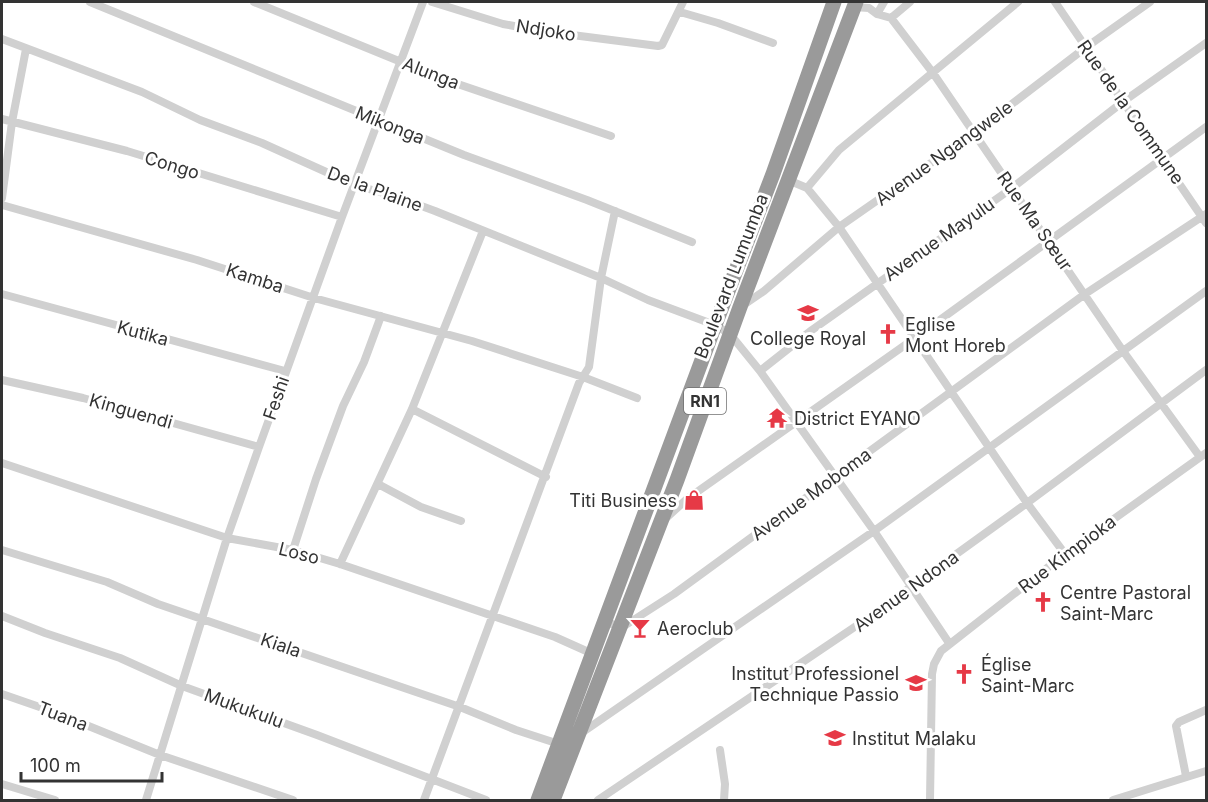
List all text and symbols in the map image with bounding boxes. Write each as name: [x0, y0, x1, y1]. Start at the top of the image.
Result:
street label: Ndjoko: [515, 15, 577, 45]
street label: Rue de la Commune: [1073, 36, 1189, 188]
street label: Alunga: [400, 53, 462, 93]
street label: Avenue Ngangwele: [871, 96, 1017, 210]
street label: Mikonga: [352, 102, 428, 148]
street label: Congo: [142, 147, 202, 183]
street label: De la Plaine: [325, 162, 425, 216]
street label: Rue Ma Sœur: [993, 167, 1077, 275]
street label: Boulevard Lumumba: [690, 191, 772, 361]
street label: Avenue Mayulu: [880, 193, 998, 285]
street label: Kamba: [224, 259, 286, 297]
school or university icon: College Royal: [796, 301, 820, 325]
place label: Eglise Mont Horeb: [905, 314, 1006, 356]
street label: Kutika: [115, 316, 171, 350]
church icon: Eglise Mont Horeb: [876, 322, 900, 346]
place label: College Royal: [750, 328, 866, 349]
street label: Feshi: [259, 373, 293, 423]
road number: RN1: [684, 388, 726, 414]
street label: Kinguendi: [87, 389, 175, 433]
temple icon: District EYANO: [765, 406, 789, 430]
place label: District EYANO: [794, 408, 921, 429]
street label: Avenue Moboma: [747, 443, 875, 545]
shop icon: Titi Business: [682, 488, 706, 512]
place label: Titi Business: [569, 490, 677, 511]
street label: Rue Kimpioka: [1014, 511, 1120, 597]
street label: Loso: [276, 538, 322, 568]
street label: Avenue Ndona: [849, 546, 963, 636]
place label: Centre Pastoral Saint-Marc: [1060, 582, 1191, 624]
church icon: Centre Pastoral Saint-Marc: [1031, 590, 1055, 614]
bar icon: Aeroclub: [628, 616, 652, 640]
place label: Aeroclub: [657, 618, 734, 639]
street label: Kiala: [258, 628, 304, 662]
place label: Église Saint-Marc: [981, 653, 1075, 696]
church icon: Église Saint-Marc: [952, 662, 976, 686]
place label: Institut Professionel Technique Passio: [731, 663, 899, 705]
school or university icon: Institut Professionel Technique Passio: [904, 671, 928, 695]
street label: Mukukulu: [201, 684, 287, 732]
street label: Tuana: [35, 697, 91, 735]
school or university icon: Institut Malaku: [823, 726, 847, 750]
place label: Institut Malaku: [852, 728, 976, 749]
scale bar: [21, 745, 162, 783]
text: 100 m: [30, 755, 81, 776]

